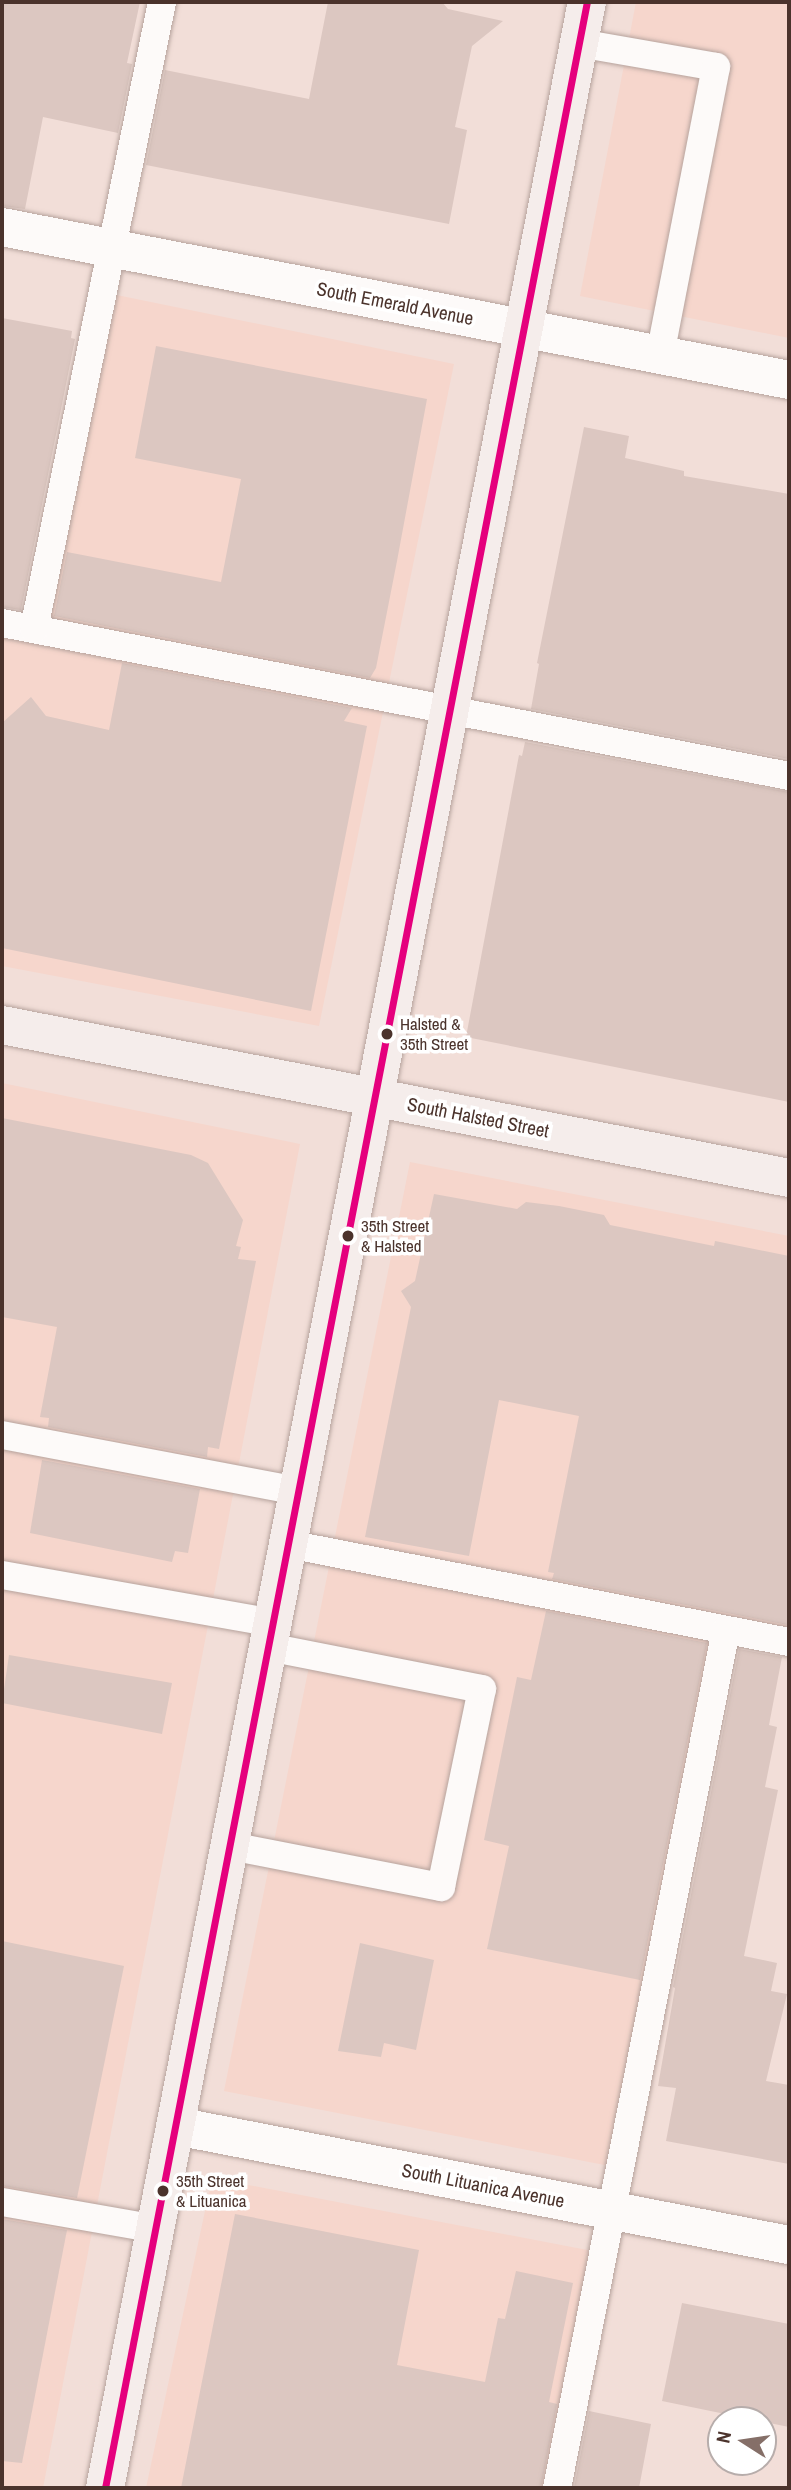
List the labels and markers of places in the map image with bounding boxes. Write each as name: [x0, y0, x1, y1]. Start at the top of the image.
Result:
place label: Halsted & 35th Street: [400, 1014, 468, 1054]
marker: Halsted & 35th Street: [380, 1027, 394, 1041]
place label: 35th Street & Halsted: [361, 1216, 429, 1256]
marker: 35th Street & Halsted: [341, 1229, 355, 1243]
place label: 35th Street & Lituanica: [176, 2171, 247, 2211]
marker: 35th Street & Lituanica: [156, 2184, 170, 2198]

